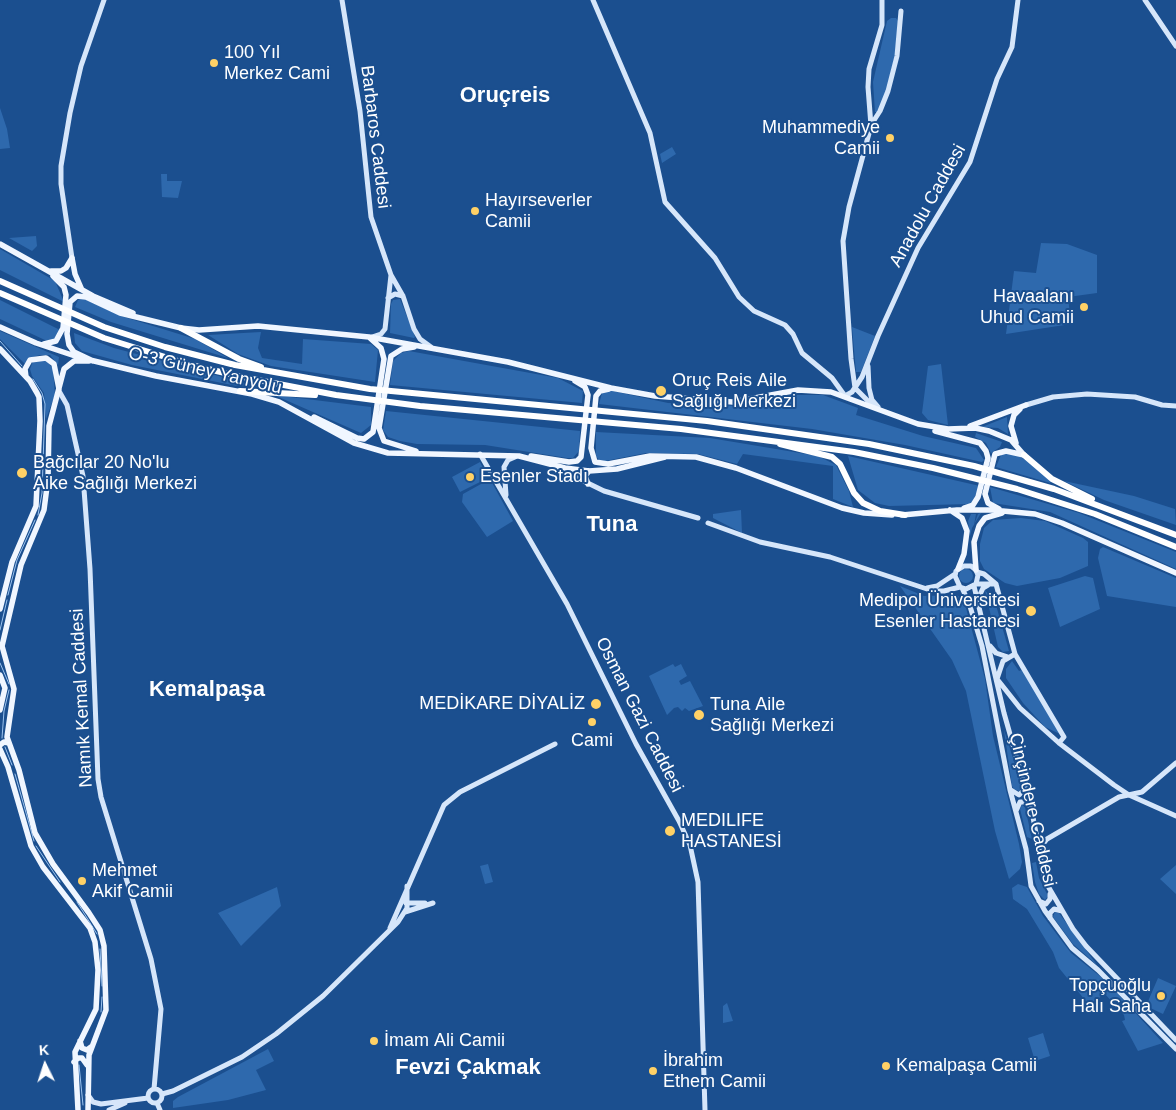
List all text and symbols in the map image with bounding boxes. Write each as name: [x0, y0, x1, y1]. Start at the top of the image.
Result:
place label: 100 Yıl Merkez Cami: [224, 42, 330, 84]
marker: 100 Yıl Merkez Cami: [208, 57, 220, 69]
street label: Barbaros Caddesi: [356, 64, 394, 210]
district label: Oruçreis: [460, 83, 550, 109]
place label: Muhammediye Camii: [762, 117, 880, 160]
marker: Muhammediye Camii: [884, 132, 896, 144]
street label: Anadolu Caddesi: [885, 141, 971, 271]
place label: Hayırseverler Camii: [485, 190, 592, 232]
marker: Hayırseverler Camii: [469, 205, 481, 217]
place label: Havaalanı Uhud Camii: [980, 286, 1074, 328]
marker: Havaalanı Uhud Camii: [1078, 301, 1090, 313]
street label: O-3 Güney Yanyolu: [126, 343, 284, 399]
place label: Oruç Reis Aile Sağlığı Merkezi: [672, 370, 796, 412]
marker: Oruç Reis Aile Sağlığı Merkezi: [654, 384, 668, 398]
place label: Bağcılar 20 No'lu Aike Sağlığı Merkezi: [33, 452, 197, 494]
marker: Bağcılar 20 No'lu Aike Sağlığı Merkezi: [15, 466, 29, 480]
place label: Esenler Stadı: [480, 466, 588, 488]
marker: Esenler Stadı: [464, 471, 476, 483]
district label: Tuna: [587, 512, 637, 538]
place label: Medipol Üniversitesi Esenler Hastanesi: [859, 590, 1020, 632]
marker: Medipol Üniversitesi Esenler Hastanesi: [1024, 604, 1038, 618]
street label: Namık Kemal Caddesi: [67, 608, 97, 788]
street label: Osman Gazi Caddesi: [591, 634, 687, 796]
district label: Kemalpaşa: [149, 677, 265, 703]
place label: MEDİKARE DİYALİZ: [419, 693, 585, 715]
place label: Tuna Aile Sağlığı Merkezi: [710, 694, 834, 736]
marker: MEDİKARE DİYALİZ: [589, 697, 603, 711]
marker: Tuna Aile Sağlığı Merkezi: [692, 708, 706, 722]
marker: Cami: [586, 716, 598, 728]
place label: Cami: [571, 730, 613, 752]
street label: Çinçindere Caddesi: [1004, 731, 1060, 889]
place label: MEDILIFE HASTANESİ: [681, 810, 782, 852]
marker: MEDILIFE HASTANESİ: [663, 824, 677, 838]
place label: Mehmet Akif Camii: [92, 860, 173, 902]
marker: Mehmet Akif Camii: [76, 875, 88, 887]
place label: Topçuoğlu Halı Saha: [1069, 975, 1151, 1018]
marker: Topçuoğlu Halı Saha: [1155, 990, 1167, 1002]
place label: İmam Ali Camii: [384, 1030, 505, 1052]
marker: İmam Ali Camii: [368, 1035, 380, 1047]
north arrow: [20, 1040, 70, 1090]
text: K: [38, 1042, 50, 1058]
place label: İbrahim Ethem Camii: [663, 1050, 766, 1092]
district label: Fevzi Çakmak: [395, 1055, 541, 1081]
place label: Kemalpaşa Camii: [896, 1055, 1037, 1077]
marker: Kemalpaşa Camii: [880, 1060, 892, 1072]
marker: İbrahim Ethem Camii: [647, 1065, 659, 1077]

